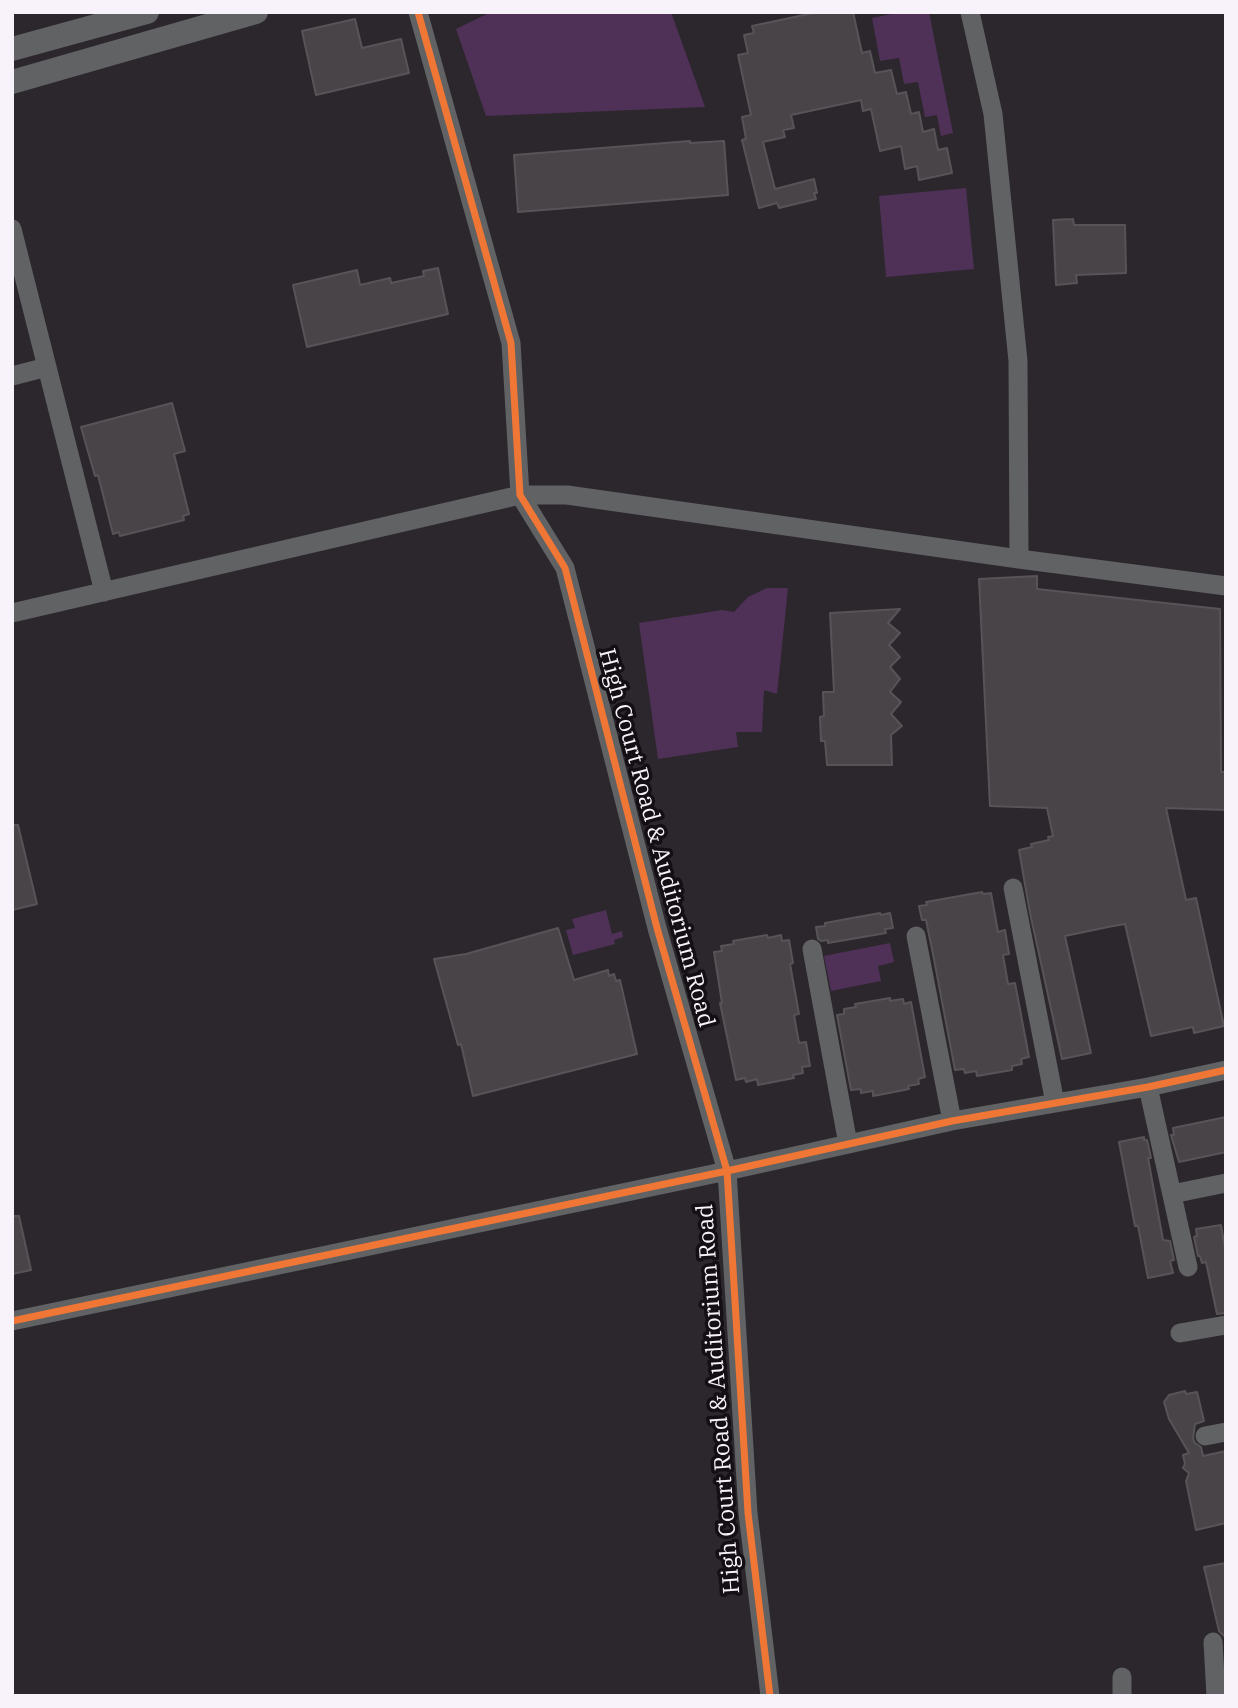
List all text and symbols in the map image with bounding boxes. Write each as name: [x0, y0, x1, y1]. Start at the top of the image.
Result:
street label: High Court Road & Auditorium Road: [592, 646, 720, 1030]
street label: High Court Road & Auditorium Road: [692, 1203, 746, 1595]

